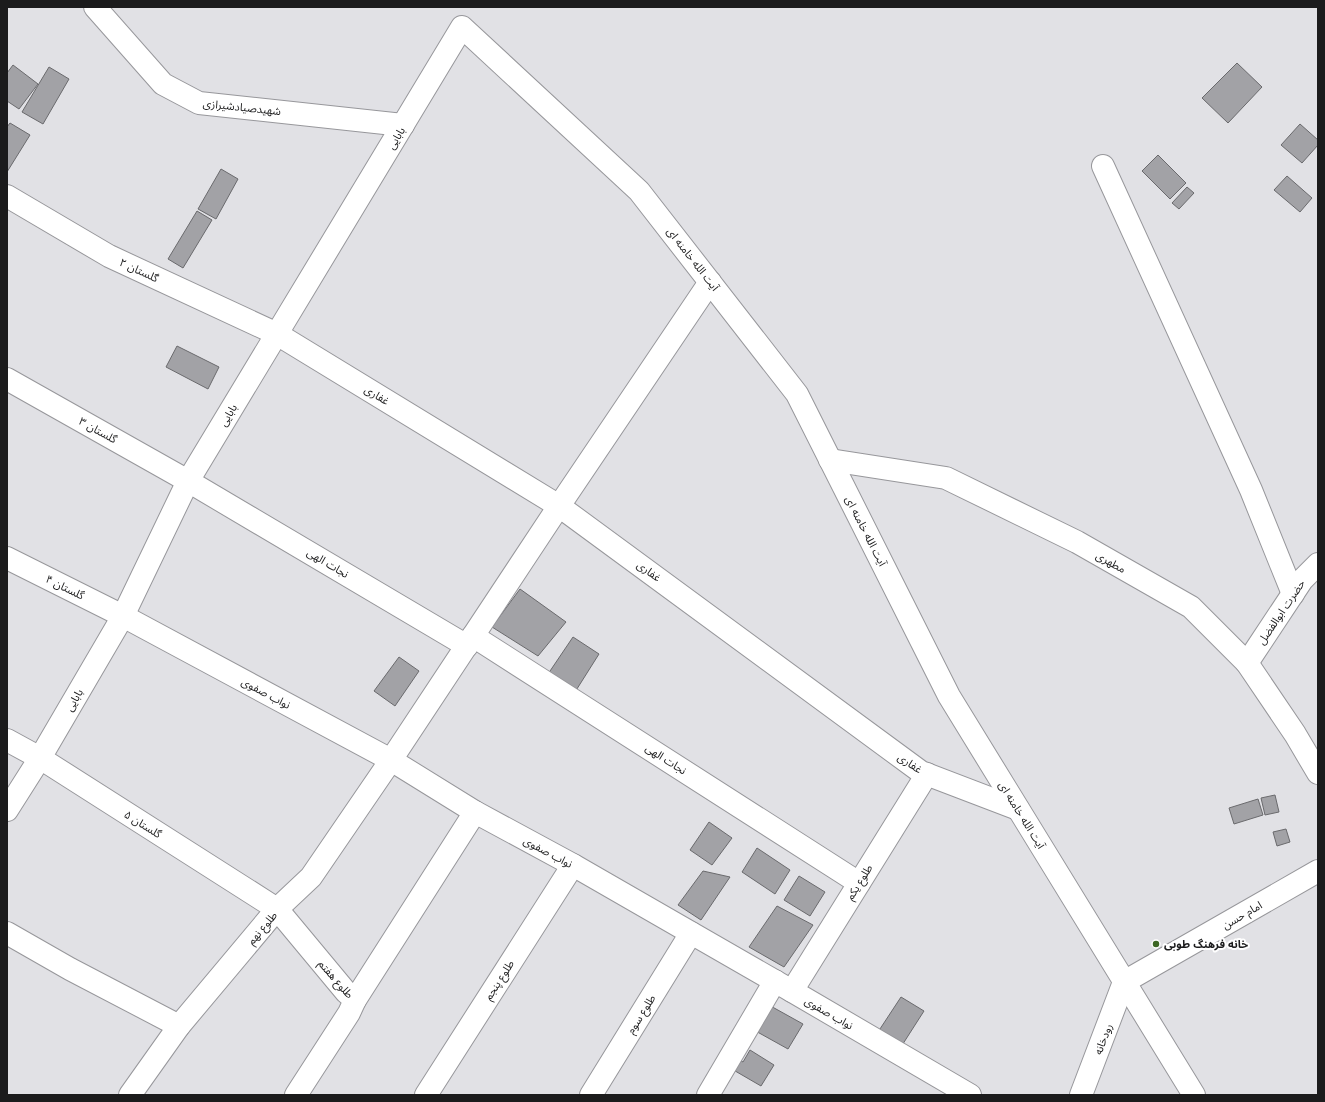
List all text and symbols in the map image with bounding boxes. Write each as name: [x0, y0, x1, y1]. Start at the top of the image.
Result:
street label: شهیدصیادشیرازی: [202, 97, 282, 118]
street label: بابایی: [385, 125, 408, 152]
street label: آیت الله خامنه ای: [664, 225, 722, 294]
street label: گلستان ۲: [117, 256, 161, 285]
street label: غفاری: [362, 383, 392, 408]
street label: بابایی: [217, 402, 240, 429]
street label: گلستان ۳: [77, 415, 119, 446]
street label: آیت الله خامنه ای: [842, 494, 889, 569]
street label: نجات الهی: [305, 546, 351, 581]
street label: مطهری: [1094, 549, 1128, 576]
street label: غفاری: [634, 558, 664, 585]
street label: گلستان ۴: [43, 573, 87, 603]
street label: حضرت ابوالفضل: [1255, 577, 1308, 647]
street label: نواب صفوی: [239, 675, 293, 712]
street label: بابایی: [63, 687, 86, 714]
street label: نجات الهی: [643, 741, 689, 778]
street label: غفاری: [895, 751, 925, 776]
street label: آیت الله خامنه ای: [996, 779, 1048, 852]
street label: گلستان ۵: [122, 808, 164, 841]
street label: نواب صفوی: [521, 834, 575, 871]
street label: طلوع یکم: [843, 862, 877, 904]
street label: امام حسن: [1220, 899, 1265, 933]
street label: طلوع نهم: [245, 909, 282, 949]
place label: خانه فرهنگ طوبی: [1164, 938, 1248, 951]
marker: خانه فرهنگ طوبی: [1151, 939, 1161, 949]
street label: طلوع هفتم: [314, 957, 356, 1002]
street label: طلوع پنجم: [482, 958, 519, 1004]
street label: طلوع سوم: [624, 992, 659, 1037]
street label: نواب صفوی: [802, 994, 855, 1033]
street label: رودخانه: [1092, 1022, 1115, 1057]

